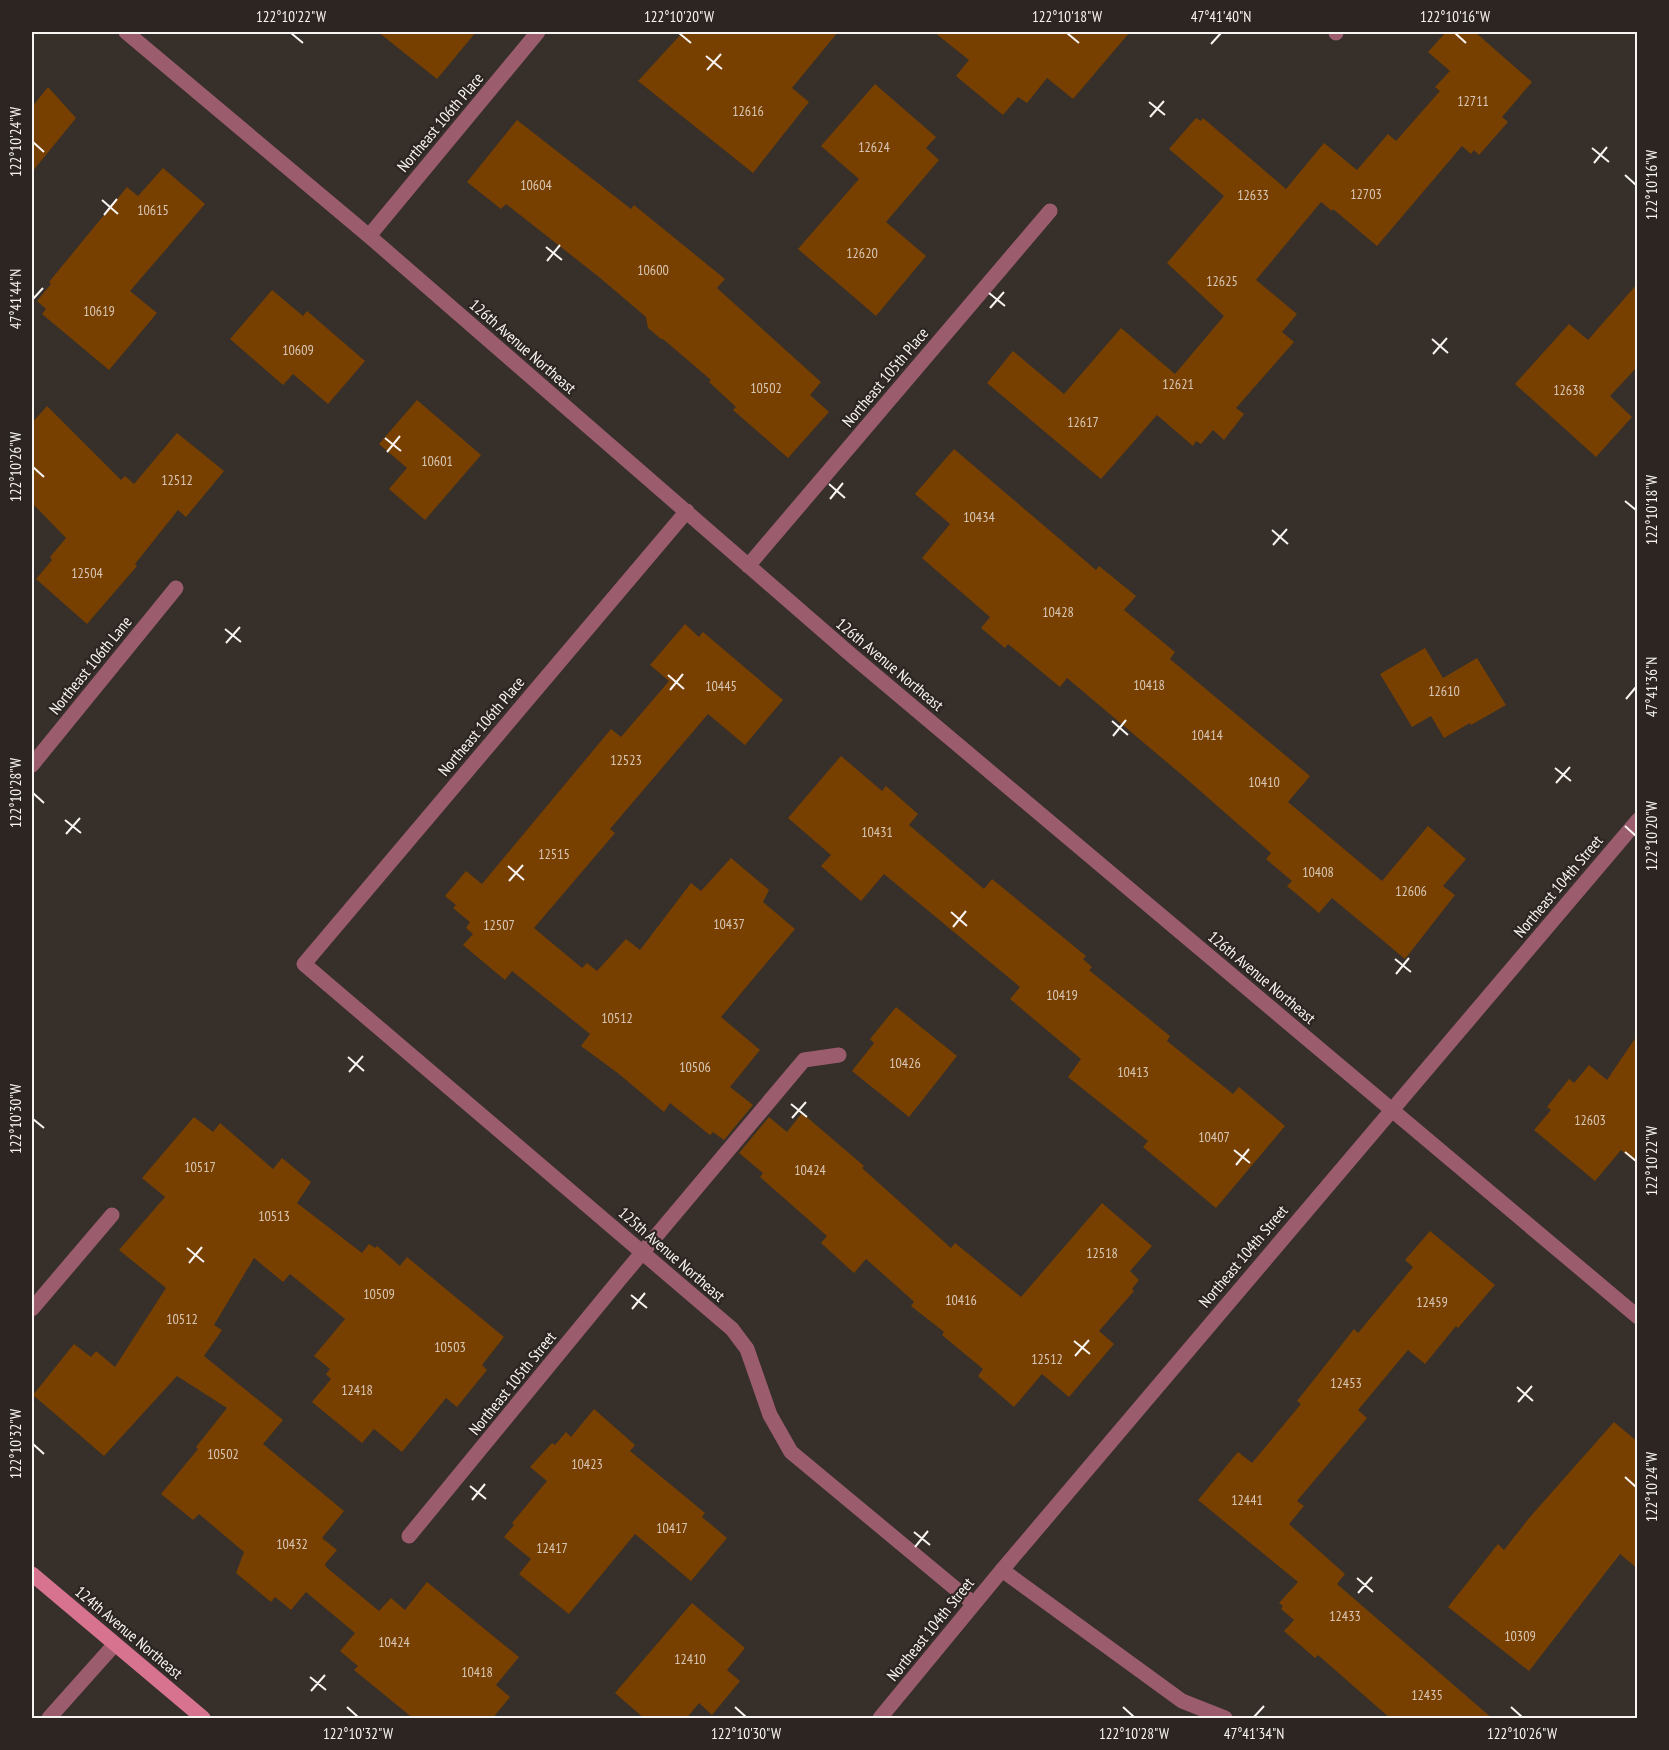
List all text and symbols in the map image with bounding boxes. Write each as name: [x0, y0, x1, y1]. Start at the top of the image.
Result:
text: 122°10'22"W: [256, 7, 326, 26]
text: 122°10'20"W: [644, 7, 714, 26]
text: 122°10'18"W: [1032, 7, 1102, 26]
text: 47°41'40"N: [1191, 7, 1251, 26]
text: 122°10'16"W: [1420, 7, 1490, 26]
street label: Northeast 106th Place: [393, 68, 487, 176]
house number: 12711: [1457, 92, 1489, 110]
house number: 12616: [732, 102, 764, 120]
text: 122°10'24"W: [6, 107, 25, 177]
house number: 12624: [858, 138, 890, 156]
text: 122°10'16"W: [1642, 150, 1661, 220]
house number: 10604: [520, 176, 552, 194]
house number: 12703: [1350, 185, 1382, 203]
house number: 12633: [1237, 186, 1269, 204]
house number: 10615: [137, 201, 169, 219]
house number: 12620: [846, 244, 878, 262]
house number: 10600: [637, 261, 669, 279]
text: 47°41'44"N: [6, 269, 25, 329]
house number: 12625: [1206, 272, 1238, 290]
street label: 126th Avenue Northeast: [466, 294, 581, 398]
house number: 10619: [83, 302, 115, 320]
street label: Northeast 105th Place: [838, 323, 932, 431]
house number: 10609: [282, 341, 314, 359]
house number: 12621: [1162, 375, 1194, 393]
house number: 10502: [750, 379, 782, 397]
house number: 12638: [1553, 381, 1585, 399]
house number: 12617: [1067, 413, 1099, 431]
text: 122°10'26"W: [6, 432, 25, 502]
house number: 10601: [421, 452, 453, 470]
house number: 12512: [161, 471, 193, 489]
text: 122°10'18"W: [1642, 475, 1661, 545]
house number: 10434: [963, 508, 995, 526]
house number: 12504: [71, 564, 103, 582]
house number: 10428: [1042, 603, 1074, 621]
street label: Northeast 106th Lane: [44, 612, 136, 718]
street label: 126th Avenue Northeast: [832, 613, 948, 715]
text: 47°41'36"N: [1642, 657, 1661, 717]
street label: Northeast 106th Place: [434, 672, 528, 780]
house number: 10418: [1133, 676, 1165, 694]
house number: 10445: [705, 677, 737, 695]
house number: 12610: [1428, 682, 1460, 700]
house number: 10414: [1191, 726, 1223, 744]
house number: 12523: [610, 751, 642, 769]
text: 122°10'28"W: [6, 758, 25, 828]
house number: 10410: [1248, 773, 1280, 791]
text: 122°10'20"W: [1642, 801, 1661, 871]
house number: 10431: [861, 823, 893, 841]
street label: Northeast 104th Street: [1509, 830, 1607, 941]
house number: 12515: [538, 845, 570, 863]
house number: 10408: [1302, 863, 1334, 881]
house number: 12606: [1395, 882, 1427, 900]
house number: 10437: [713, 915, 745, 933]
house number: 12507: [483, 916, 515, 934]
street label: 126th Avenue Northeast: [1204, 926, 1320, 1028]
house number: 10419: [1046, 986, 1078, 1004]
house number: 10512: [601, 1009, 633, 1027]
house number: 10426: [889, 1054, 921, 1072]
house number: 10506: [679, 1058, 711, 1076]
house number: 10413: [1117, 1063, 1149, 1081]
text: 122°10'30"W: [6, 1084, 25, 1154]
house number: 12603: [1574, 1111, 1606, 1129]
text: 122°10'22"W: [1642, 1126, 1661, 1196]
house number: 10407: [1198, 1128, 1230, 1146]
house number: 10517: [184, 1158, 216, 1176]
house number: 10424: [794, 1161, 826, 1179]
street label: Northeast 104th Street: [1194, 1200, 1292, 1311]
street label: 125th Avenue Northeast: [615, 1202, 730, 1306]
house number: 10513: [258, 1207, 290, 1225]
house number: 12518: [1086, 1244, 1118, 1262]
house number: 10509: [363, 1285, 395, 1303]
house number: 10416: [945, 1291, 977, 1309]
house number: 12459: [1416, 1293, 1448, 1311]
house number: 10512: [166, 1310, 198, 1328]
street label: Northeast 105th Street: [464, 1327, 560, 1439]
house number: 10503: [434, 1338, 466, 1356]
house number: 12512: [1031, 1350, 1063, 1368]
house number: 12453: [1330, 1374, 1362, 1392]
house number: 12418: [341, 1381, 373, 1399]
text: 122°10'32"W: [6, 1409, 25, 1479]
house number: 10502: [207, 1445, 239, 1463]
text: 122°10'24"W: [1642, 1452, 1661, 1522]
house number: 10423: [571, 1455, 603, 1473]
house number: 12441: [1231, 1491, 1263, 1509]
house number: 10417: [656, 1519, 688, 1537]
house number: 10432: [276, 1535, 308, 1553]
house number: 12417: [536, 1539, 568, 1557]
street label: Northeast 104th Street: [882, 1573, 978, 1685]
street label: 124th Avenue Northeast: [71, 1581, 187, 1683]
house number: 12433: [1329, 1607, 1361, 1625]
house number: 10309: [1504, 1627, 1536, 1645]
house number: 10424: [378, 1633, 410, 1651]
house number: 12410: [674, 1650, 706, 1668]
house number: 10418: [461, 1663, 493, 1681]
house number: 12435: [1411, 1686, 1443, 1704]
text: 122°10'32"W: [323, 1724, 393, 1743]
text: 122°10'30"W: [711, 1724, 781, 1743]
text: 122°10'28"W: [1099, 1724, 1169, 1743]
text: 47°41'34"N: [1224, 1724, 1284, 1743]
text: 122°10'26"W: [1487, 1724, 1557, 1743]

